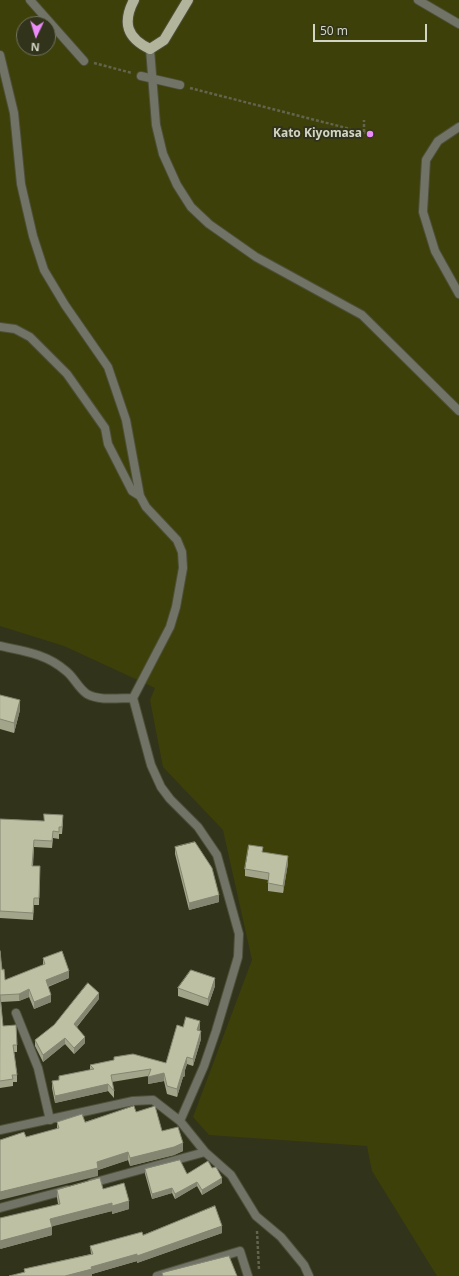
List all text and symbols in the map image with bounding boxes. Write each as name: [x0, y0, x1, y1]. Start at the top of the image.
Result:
north arrow: [16, 16, 56, 56]
scale bar: [315, 16, 429, 42]
text: 50 m: [320, 22, 348, 39]
text: N: [30, 40, 40, 55]
place label: Kato Kiyomasa: [273, 127, 362, 141]
marker: Kato Kiyomasa: [365, 129, 375, 139]

